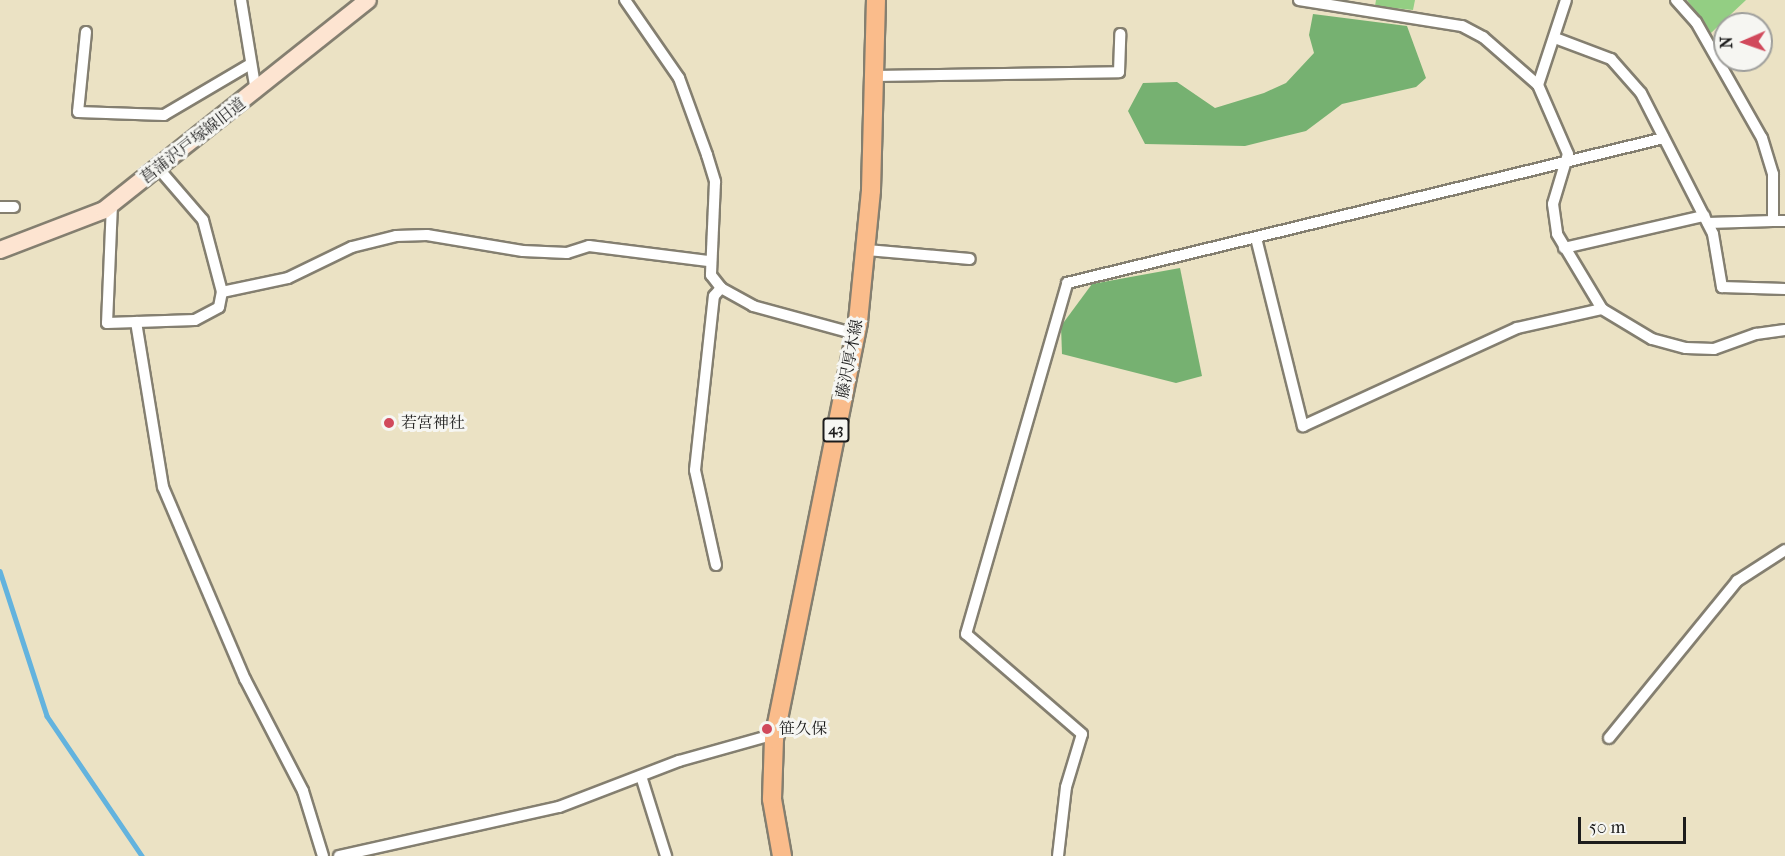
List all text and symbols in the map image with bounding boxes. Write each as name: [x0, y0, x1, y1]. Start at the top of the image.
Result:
north arrow: [1713, 12, 1773, 72]
text: N: [1717, 36, 1736, 49]
street label: 菖蒲沢戸塚線旧道: [137, 94, 249, 188]
street label: 藤沢厚木線: [833, 318, 867, 400]
place label: 若宮神社: [401, 413, 465, 433]
marker: 若宮神社: [382, 416, 396, 430]
road number: 43: [821, 418, 851, 442]
place label: 笹久保: [779, 719, 827, 739]
marker: 笹久保: [760, 722, 774, 736]
scale bar: [1581, 805, 1689, 843]
text: 50 m: [1589, 817, 1625, 838]

